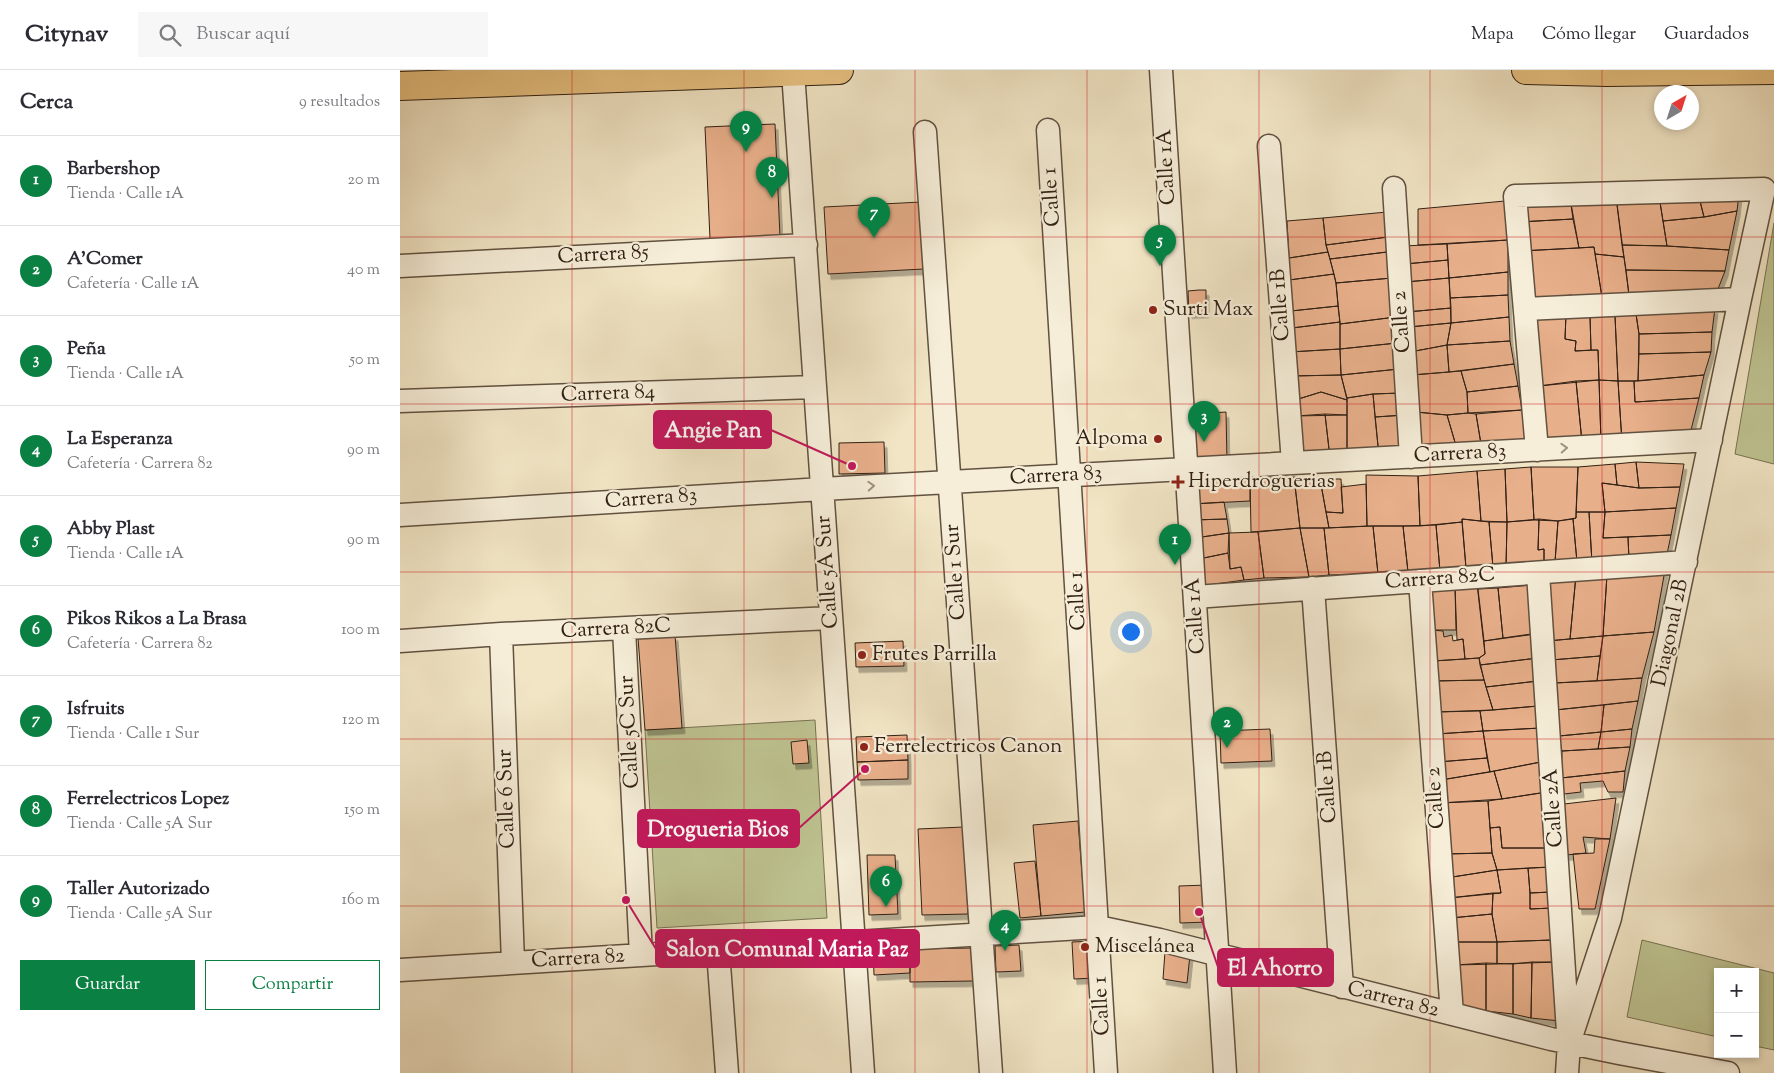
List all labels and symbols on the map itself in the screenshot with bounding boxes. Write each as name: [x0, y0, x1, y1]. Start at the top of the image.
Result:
north arrow: [1654, 85, 1699, 130]
pin: 9: [730, 111, 762, 152]
street label: Calle 1A: [1150, 128, 1184, 206]
pin: 8: [756, 157, 788, 198]
street label: Calle 1: [1035, 166, 1069, 228]
pin: 7: [858, 197, 890, 238]
pin: 5: [1144, 225, 1176, 266]
street label: Carrera 85: [557, 238, 649, 272]
street label: Calle 1B: [1264, 268, 1298, 342]
street label: Calle 2: [1385, 290, 1419, 354]
place label: Surti Max: [1163, 295, 1254, 325]
marker: Surti Max: [1147, 304, 1159, 316]
street label: Carrera 84: [560, 377, 656, 411]
pin: 3: [1188, 401, 1220, 442]
callout: Angie Pan: [654, 411, 771, 448]
text: Angie Pan: [664, 416, 762, 448]
place label: Alpoma: [1075, 424, 1148, 454]
marker: Alpoma: [1152, 433, 1164, 445]
street label: Carrera 83: [1413, 437, 1507, 471]
one-way arrow: [1560, 443, 1568, 454]
street label: Carrera 83: [1009, 459, 1103, 493]
place label: Hiperdroguerias: [1188, 467, 1335, 497]
marker: Hiperdroguerias: [1172, 476, 1184, 488]
one-way arrow: [867, 480, 875, 491]
street label: Carrera 83: [604, 481, 698, 517]
street label: Calle 5A Sur: [809, 514, 847, 630]
street label: Calle 1 Sur: [938, 523, 974, 621]
pin: 1: [1159, 524, 1191, 565]
street label: Carrera 82C: [1384, 560, 1496, 598]
street label: Calle 1: [1061, 571, 1095, 631]
street label: Calle 1A: [1178, 577, 1214, 655]
street label: Diagonal 2B: [1645, 577, 1697, 689]
street label: Carrera 82C: [560, 611, 672, 647]
your location: [1118, 619, 1144, 645]
place label: Frutes Parrilla: [872, 640, 997, 670]
marker: Frutes Parrilla: [856, 649, 868, 661]
street label: Calle 5C Sur: [612, 675, 648, 789]
pin: 2: [1211, 707, 1243, 748]
place label: Ferrelectricos Canon: [874, 732, 1062, 762]
marker: Ferrelectricos Canon: [858, 741, 870, 753]
street label: Calle 6 Sur: [490, 749, 524, 849]
street label: Calle 1B: [1311, 750, 1345, 824]
street label: Calle 2: [1419, 766, 1453, 830]
street label: Calle 2A: [1536, 768, 1572, 848]
callout: Drogueria Bios: [638, 810, 799, 847]
text: Drogueria Bios: [647, 815, 789, 847]
pin: 6: [870, 866, 902, 907]
pin: 4: [989, 910, 1021, 951]
callout: Salon Comunal Maria Paz: [656, 930, 919, 967]
place label: Miscelánea: [1095, 932, 1195, 962]
text: Salon Comunal Maria Paz: [666, 935, 909, 967]
marker: Miscelánea: [1079, 941, 1091, 953]
street label: Carrera 82: [530, 942, 626, 976]
callout: El Ahorro: [1218, 949, 1333, 986]
text: El Ahorro: [1227, 954, 1323, 986]
street label: Carrera 82: [1344, 974, 1442, 1026]
street label: Calle 1: [1085, 976, 1119, 1036]

